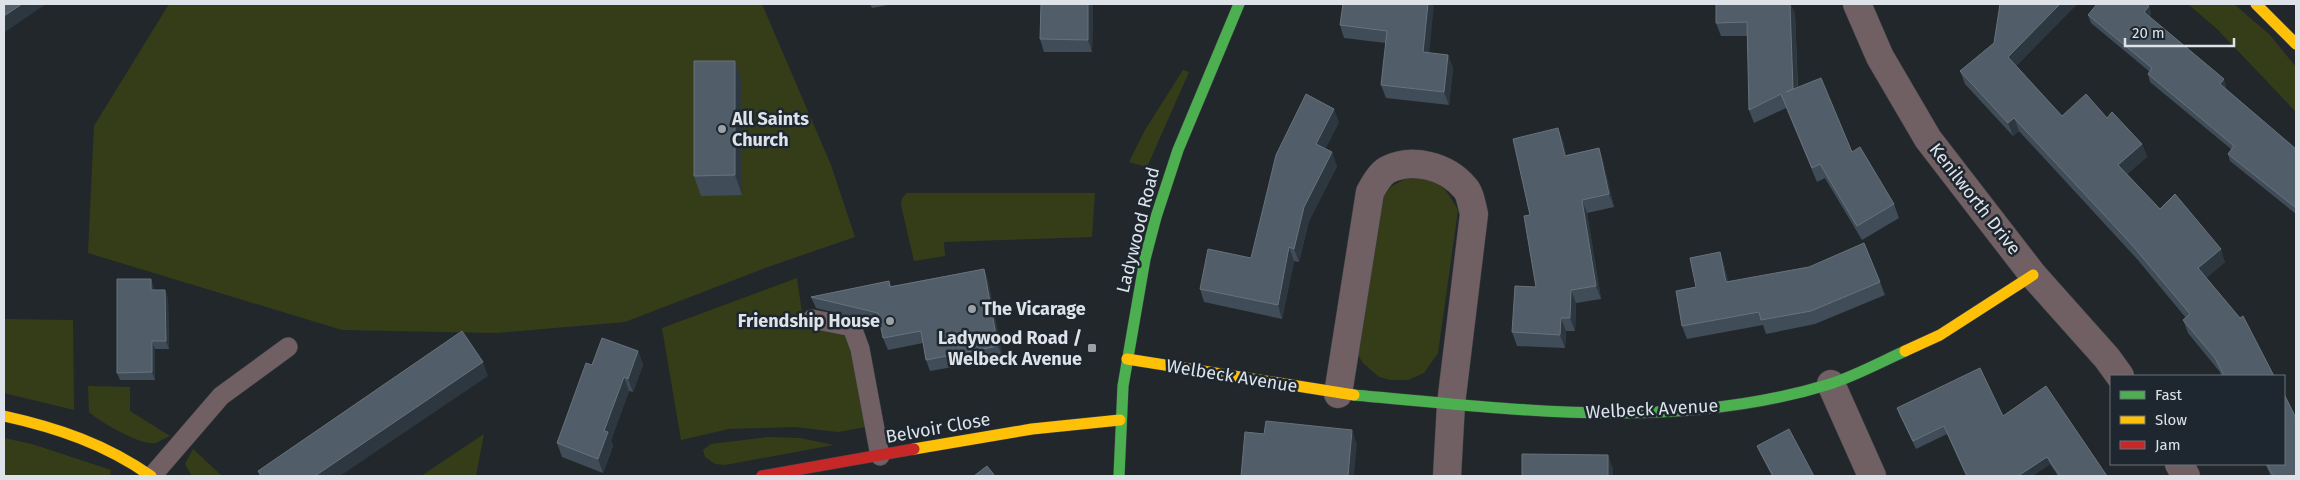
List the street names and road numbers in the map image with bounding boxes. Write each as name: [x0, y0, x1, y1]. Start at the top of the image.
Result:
street label: Kenilworth Drive: [1925, 139, 2025, 259]
street label: Ladywood Road: [1112, 165, 1164, 295]
street label: Welbeck Avenue: [1165, 355, 1299, 397]
street label: Welbeck Avenue: [1585, 395, 1719, 423]
street label: Belvoir Close: [884, 408, 992, 448]

